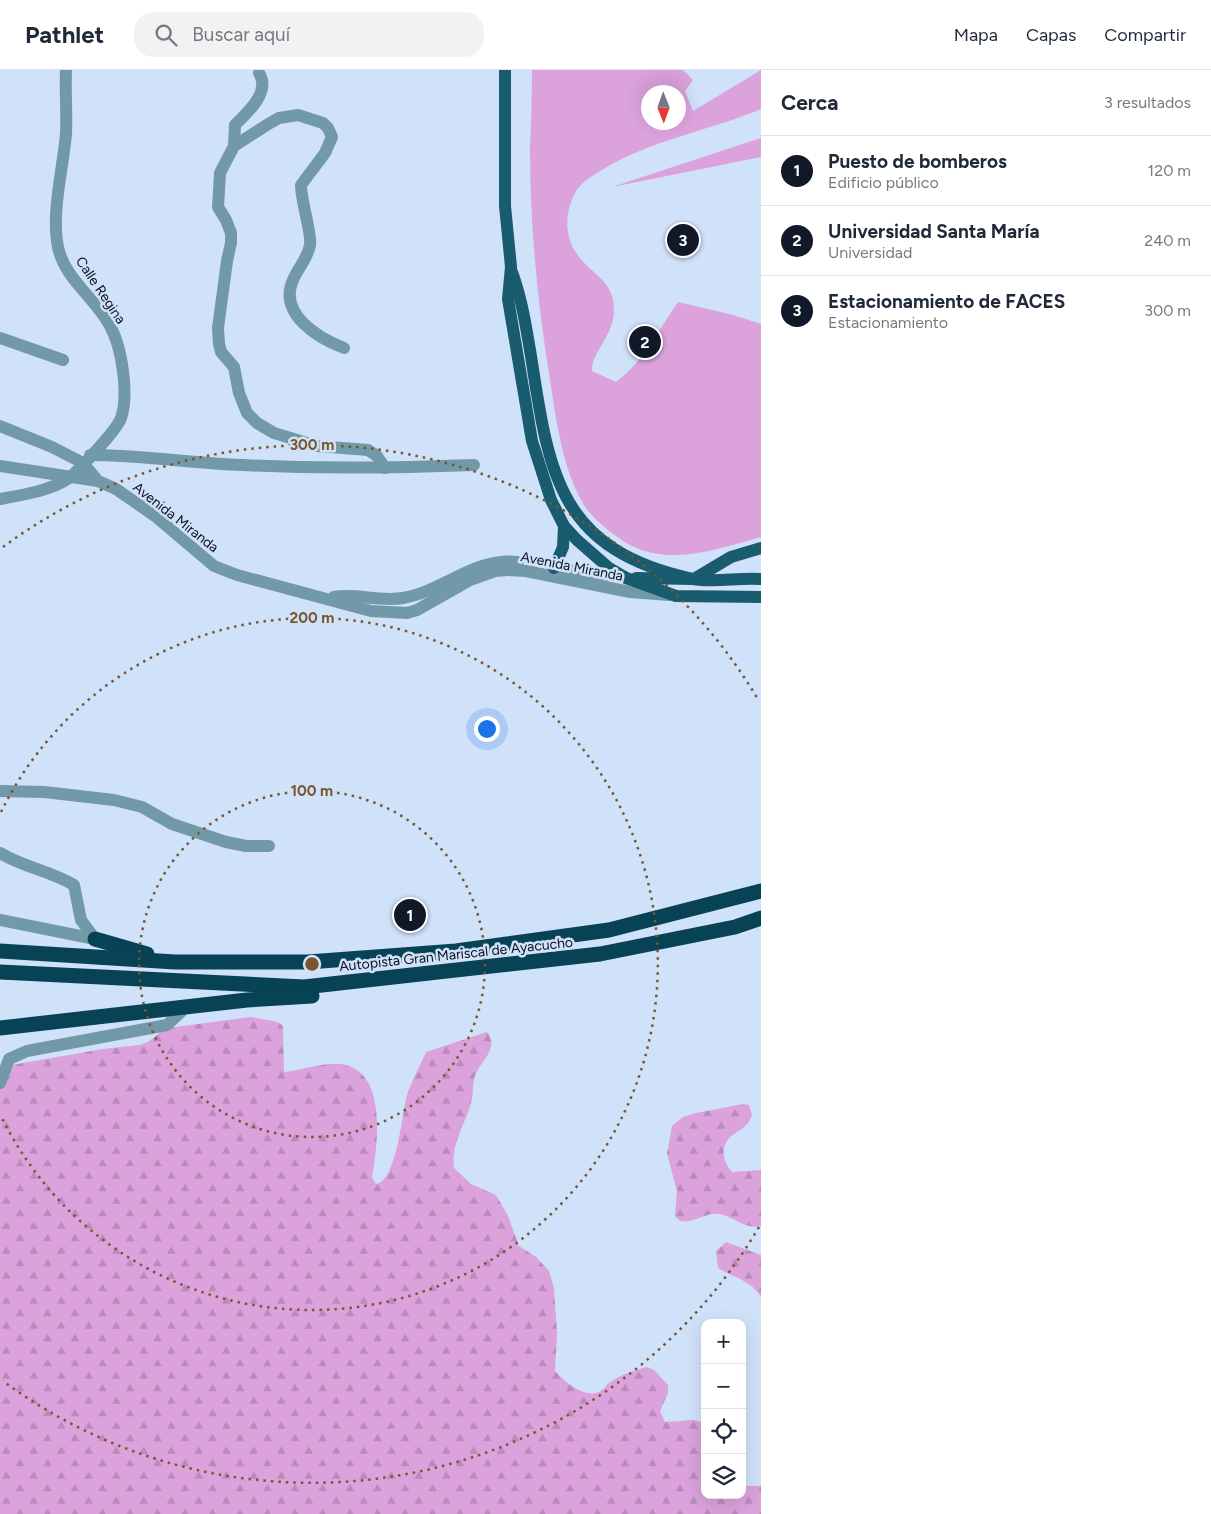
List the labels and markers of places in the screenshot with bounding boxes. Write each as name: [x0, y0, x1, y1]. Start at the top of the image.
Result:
pin: 3: [667, 221, 699, 259]
pin: 2: [629, 323, 661, 361]
pin: 1: [394, 896, 426, 934]
centre of rings: [303, 955, 321, 973]

